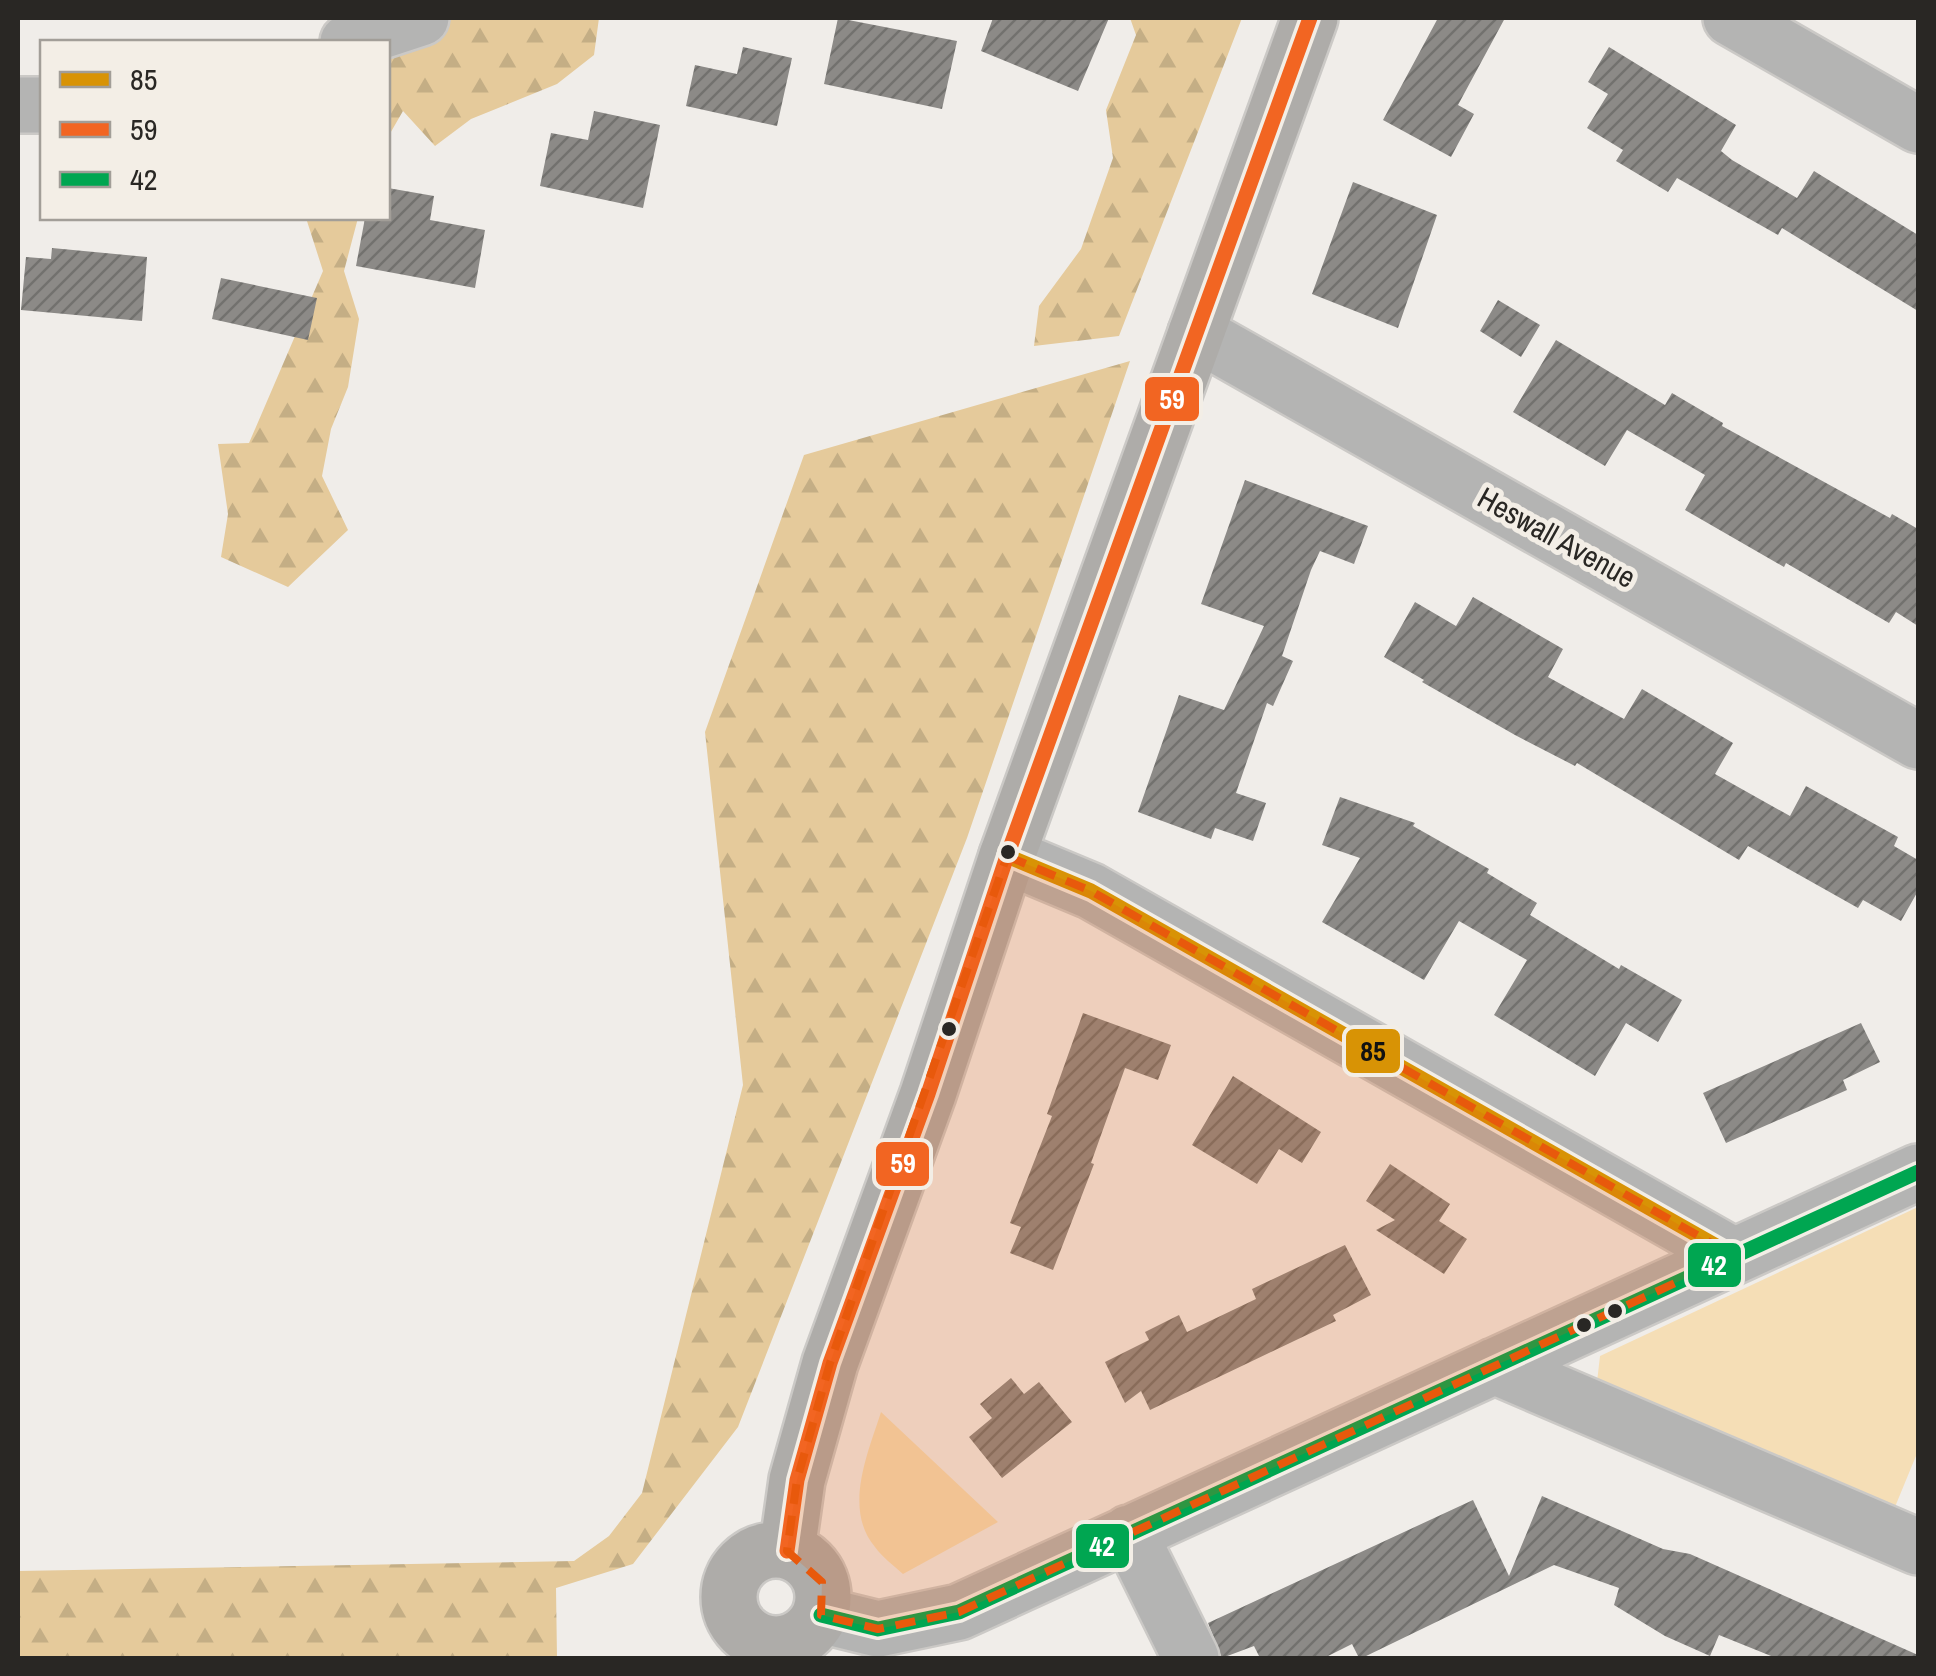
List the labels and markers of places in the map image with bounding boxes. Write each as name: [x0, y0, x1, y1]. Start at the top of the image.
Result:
unlabelled marker: [998, 842, 1018, 862]
unlabelled marker: [939, 1019, 959, 1039]
unlabelled marker: [1605, 1301, 1625, 1321]
unlabelled marker: [1574, 1315, 1594, 1335]

